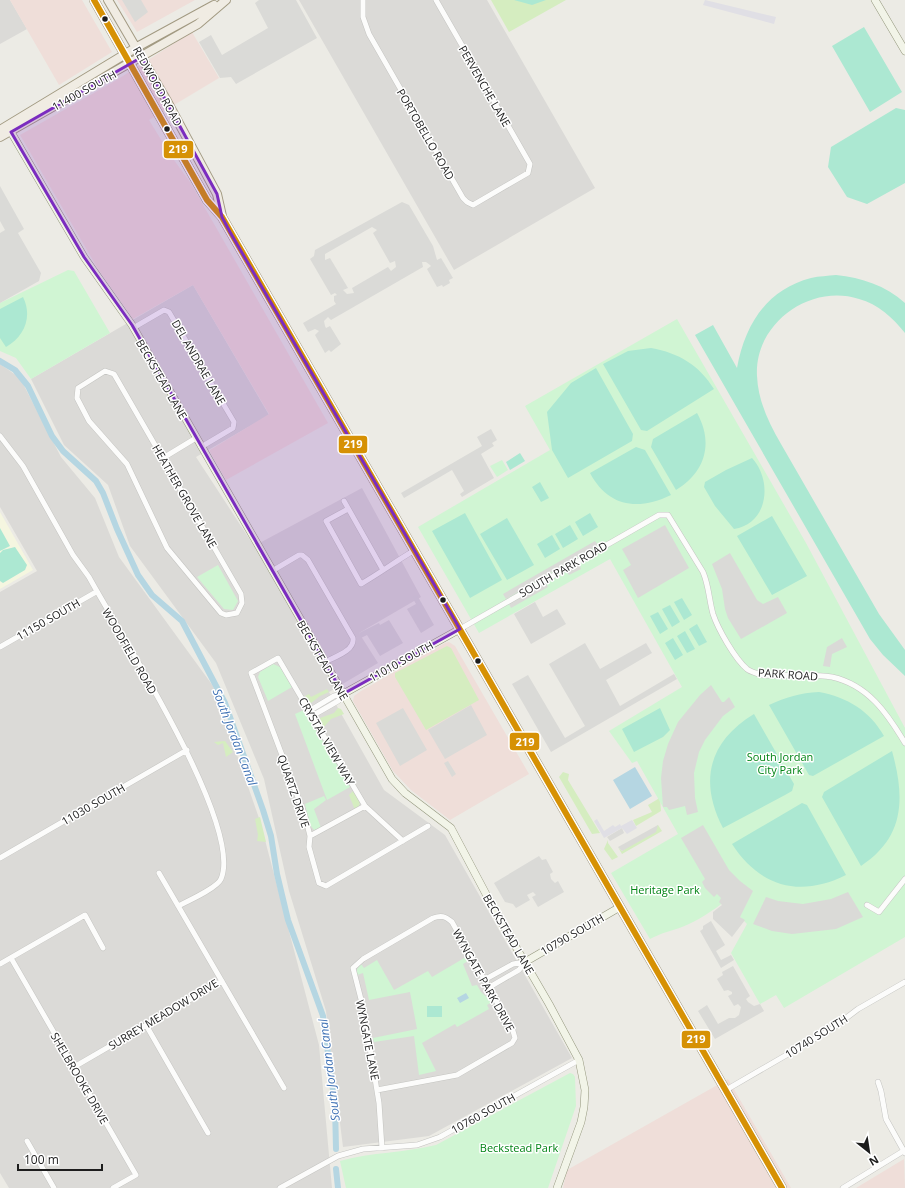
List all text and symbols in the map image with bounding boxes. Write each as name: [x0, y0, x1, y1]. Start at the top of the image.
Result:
unlabelled marker: [100, 14, 110, 24]
street label: REDWOOD ROAD: [130, 43, 186, 129]
street label: PERVENCHE LANE: [456, 43, 514, 129]
street label: 11400 SOUTH: [49, 66, 119, 114]
street label: PORTOBELLO ROAD: [394, 86, 458, 182]
unlabelled marker: [162, 124, 172, 134]
line badge: 219: [163, 140, 194, 159]
text: 219: [169, 141, 187, 156]
street label: DEL ANDRAE LANE: [169, 317, 229, 407]
street label: BECKSTEAD LANE: [133, 336, 191, 422]
line badge: 219: [338, 435, 368, 454]
text: 219: [344, 436, 362, 451]
street label: HEATHER GROVE LANE: [149, 442, 221, 550]
street label: SOUTH PARK ROAD: [516, 538, 610, 600]
street label: 11150 SOUTH: [13, 595, 83, 643]
unlabelled marker: [438, 595, 448, 605]
street label: WOODFIELD ROAD: [99, 605, 161, 697]
street label: BECKSTEAD LANE: [294, 617, 352, 703]
street label: 11010 SOUTH: [366, 637, 436, 685]
unlabelled marker: [473, 656, 483, 666]
street label: PARK ROAD: [757, 664, 819, 684]
water label: South Jordan Canal: [209, 686, 262, 789]
street label: CRYSTAL VIEW WAY: [296, 694, 359, 789]
line badge: 219: [509, 732, 540, 751]
text: 219: [516, 734, 534, 749]
park label: South Jordan City Park: [747, 749, 813, 777]
street label: QUARTZ DRIVE: [275, 753, 313, 829]
street label: 11030 SOUTH: [58, 780, 128, 828]
park label: Heritage Park: [630, 882, 700, 897]
street label: BECKSTEAD LANE: [480, 891, 538, 977]
street label: 10790 SOUTH: [537, 910, 607, 958]
street label: WYNGATE PARK DRIVE: [450, 926, 518, 1034]
street label: SURREY MEADOW DRIVE: [105, 975, 221, 1053]
street label: WYNGATE LANE: [353, 998, 383, 1082]
street label: 10740 SOUTH: [782, 1011, 850, 1061]
water label: South Jordan Canal: [314, 1017, 344, 1122]
street label: SHELBROOKE DRIVE: [48, 1030, 112, 1126]
line badge: 219: [681, 1030, 711, 1049]
text: 219: [687, 1031, 705, 1046]
street label: 10760 SOUTH: [448, 1089, 518, 1137]
north arrow: [849, 1132, 889, 1172]
park label: Beckstead Park: [480, 1140, 558, 1155]
scale bar: [18, 1146, 102, 1172]
text: 100 m: [24, 1151, 59, 1168]
text: N: [867, 1152, 882, 1170]

